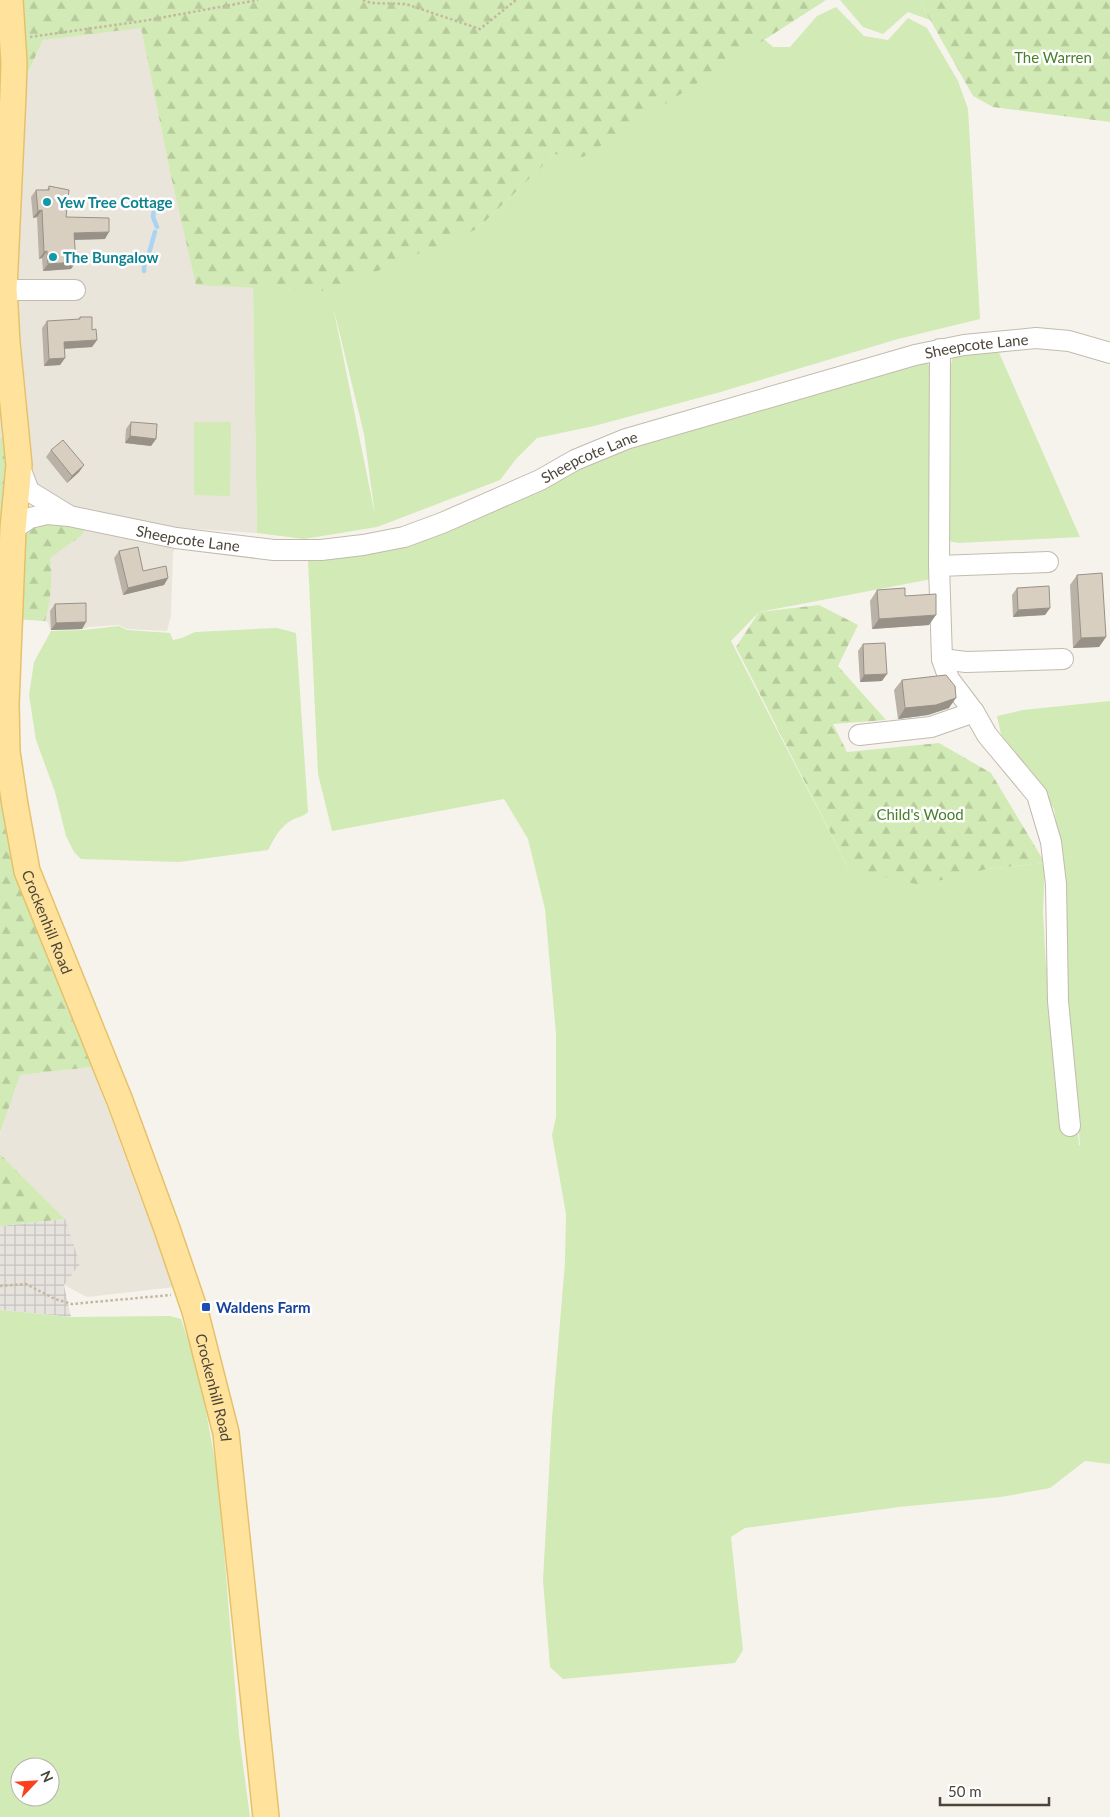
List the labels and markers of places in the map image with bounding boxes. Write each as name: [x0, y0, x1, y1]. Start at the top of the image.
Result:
place label: Yew Tree Cottage: [56, 193, 173, 211]
marker: Yew Tree Cottage: [41, 196, 53, 208]
place label: The Bungalow: [63, 248, 158, 266]
marker: The Bungalow: [47, 251, 59, 263]
place label: Waldens Farm: [216, 1298, 311, 1316]
marker: Waldens Farm: [200, 1301, 212, 1313]

